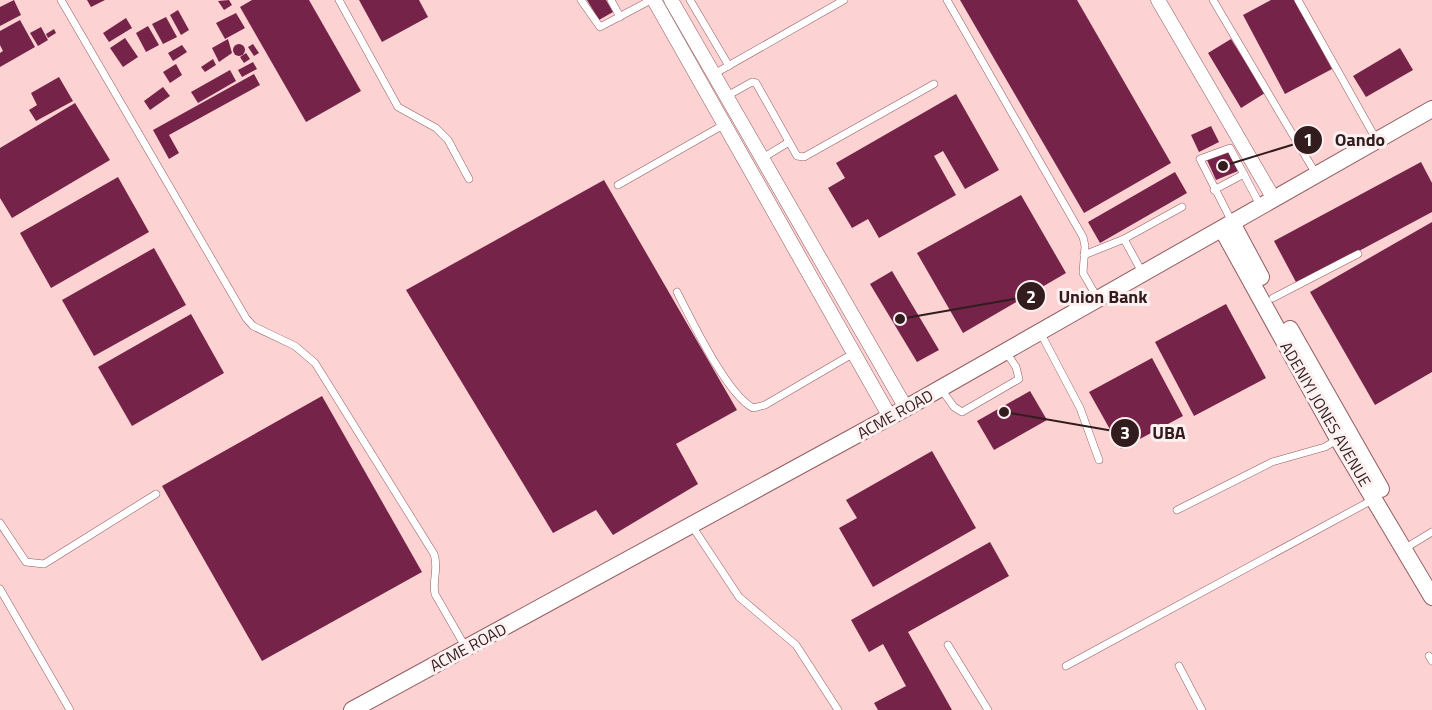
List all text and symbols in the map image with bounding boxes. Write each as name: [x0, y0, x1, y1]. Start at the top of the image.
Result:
callout: Oando: [1293, 122, 1397, 158]
text: 1: [1303, 126, 1313, 153]
text: Oando: [1335, 126, 1385, 153]
callout: Union Bank: [1016, 278, 1160, 314]
text: 2: [1026, 283, 1036, 310]
text: Union Bank: [1058, 283, 1148, 310]
street label: ADENIYI JONES AVENUE: [1275, 337, 1377, 491]
street label: ACME ROAD: [852, 383, 938, 445]
callout: UBA: [1110, 415, 1198, 451]
text: 3: [1120, 419, 1130, 446]
text: UBA: [1152, 419, 1186, 446]
street label: ACME ROAD: [425, 617, 511, 677]

